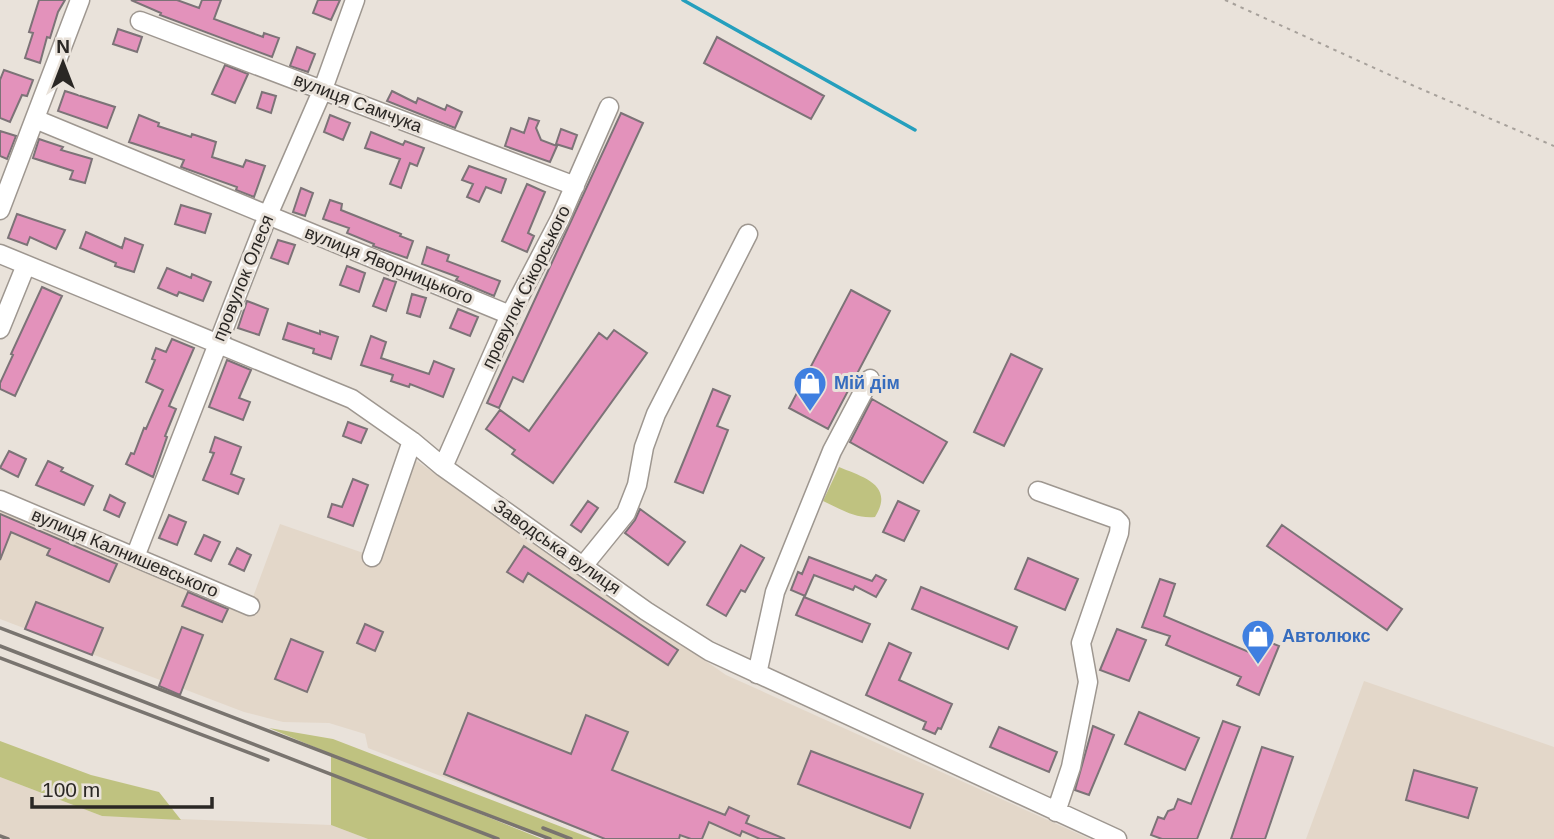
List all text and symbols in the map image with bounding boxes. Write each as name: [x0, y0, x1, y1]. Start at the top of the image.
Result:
north arrow: [28, 28, 98, 98]
text: N: [56, 36, 70, 57]
street label: вулиця Самчука: [291, 69, 426, 137]
street label: провулок Сікорського: [478, 202, 574, 372]
street label: провулок Олеся: [209, 212, 277, 344]
street label: вулиця Яворницького: [302, 222, 476, 308]
shop icon: Мій дім: [791, 364, 829, 413]
place label: Мій дім: [834, 373, 900, 393]
street label: Заводська вулиця: [490, 496, 624, 598]
street label: вулиця Калнишевського: [29, 505, 221, 601]
shop icon: Автолюкс: [1239, 617, 1277, 666]
place label: Автолюкс: [1282, 626, 1371, 646]
scale bar: [32, 766, 212, 810]
text: 100 m: [42, 778, 100, 801]

